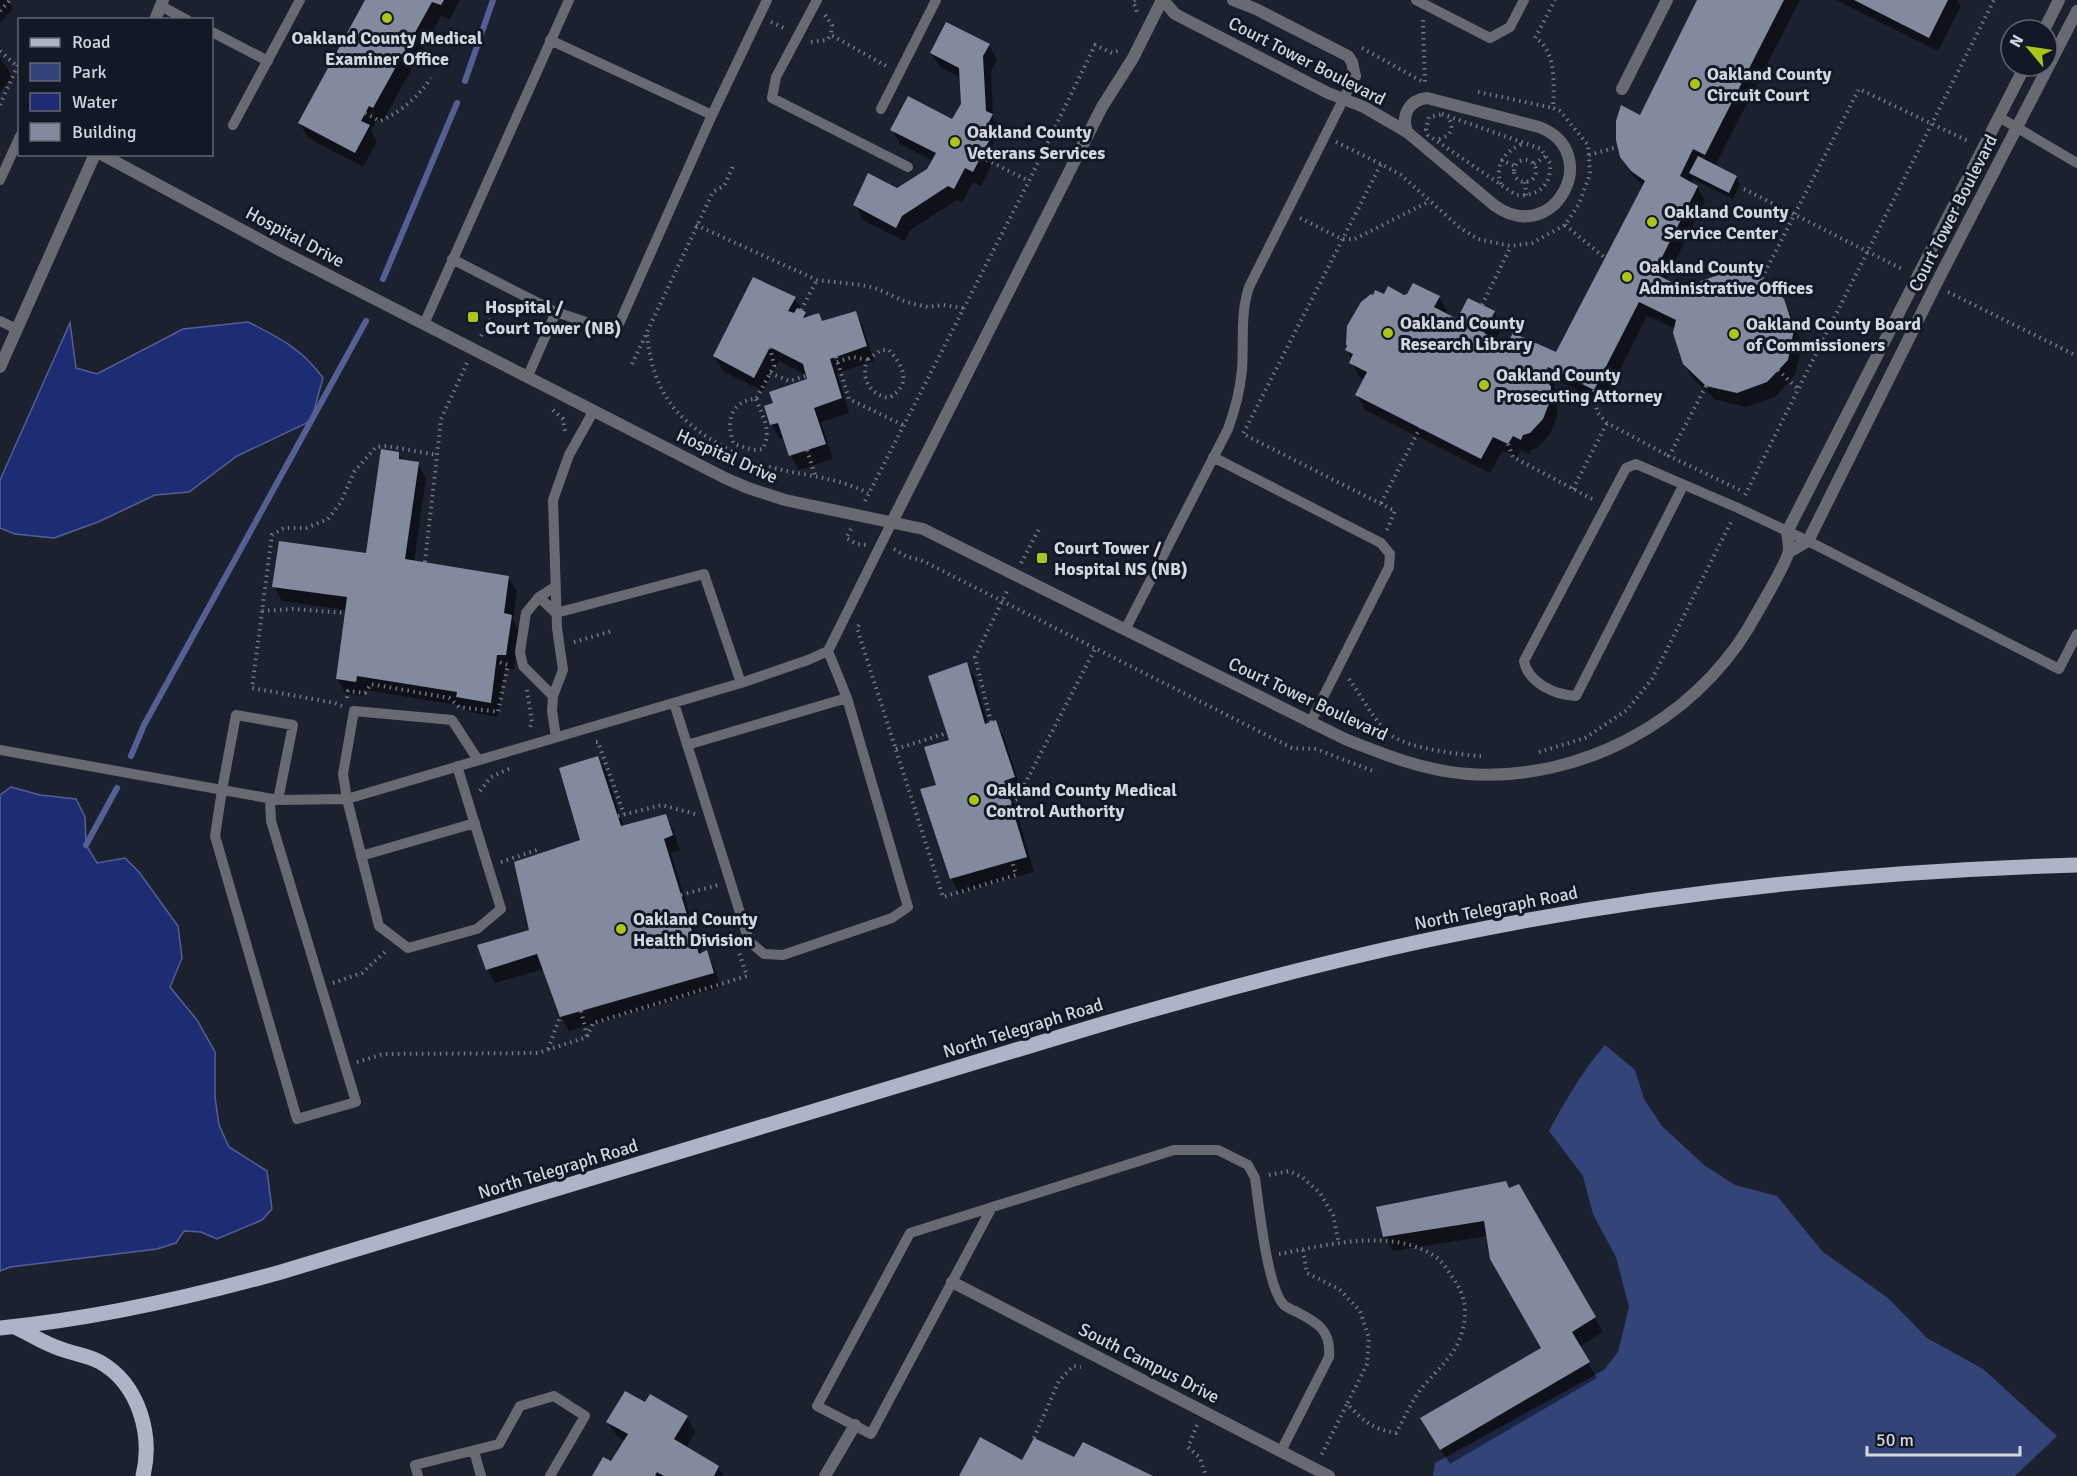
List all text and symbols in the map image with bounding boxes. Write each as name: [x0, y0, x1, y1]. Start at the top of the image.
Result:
marker: Oakland County Medical Examiner Office: [380, 11, 394, 25]
street label: Court Tower Boulevard: [1225, 12, 1389, 110]
legend: [18, 18, 213, 156]
north arrow: [1999, 18, 2059, 78]
place label: Oakland County Medical Examiner Office: [292, 27, 483, 70]
text: Road: [72, 31, 111, 53]
text: N: [2005, 31, 2028, 51]
text: Park: [72, 61, 107, 83]
place label: Oakland County Circuit Court: [1707, 63, 1832, 106]
marker: Oakland County Circuit Court: [1688, 77, 1702, 91]
text: Water: [72, 91, 118, 113]
text: Building: [72, 121, 136, 143]
place label: Oakland County Veterans Services: [967, 121, 1105, 164]
street label: Court Tower Boulevard: [1904, 131, 2002, 295]
marker: Oakland County Veterans Services: [948, 135, 962, 149]
place label: Oakland County Service Center: [1664, 201, 1789, 244]
street label: Hospital Drive: [242, 202, 348, 272]
marker: Oakland County Service Center: [1645, 215, 1659, 229]
place label: Oakland County Administrative Offices: [1639, 256, 1813, 299]
marker: Oakland County Administrative Offices: [1620, 270, 1634, 284]
place label: Hospital / Court Tower (NB): [485, 296, 621, 339]
marker: Hospital / Court Tower (NB): [466, 310, 480, 324]
place label: Oakland County Research Library: [1400, 312, 1532, 355]
place label: Oakland County Board of Commissioners: [1746, 313, 1921, 356]
marker: Oakland County Research Library: [1381, 326, 1395, 340]
marker: Oakland County Board of Commissioners: [1727, 327, 1741, 341]
place label: Oakland County Prosecuting Attorney: [1496, 364, 1662, 407]
marker: Oakland County Prosecuting Attorney: [1477, 378, 1491, 392]
street label: Hospital Drive: [673, 424, 781, 488]
place label: Court Tower / Hospital NS (NB): [1054, 537, 1188, 580]
marker: Court Tower / Hospital NS (NB): [1035, 551, 1049, 565]
street label: Court Tower Boulevard: [1225, 652, 1391, 746]
place label: Oakland County Medical Control Authority: [986, 779, 1177, 822]
marker: Oakland County Medical Control Authority: [967, 793, 981, 807]
street label: North Telegraph Road: [1412, 881, 1580, 935]
place label: Oakland County Health Division: [633, 908, 758, 951]
marker: Oakland County Health Division: [614, 922, 628, 936]
street label: North Telegraph Road: [940, 993, 1106, 1063]
street label: North Telegraph Road: [475, 1134, 641, 1204]
street label: South Campus Drive: [1075, 1318, 1223, 1408]
scale bar: [1867, 1419, 2020, 1457]
text: 50 m: [1876, 1429, 1914, 1451]

